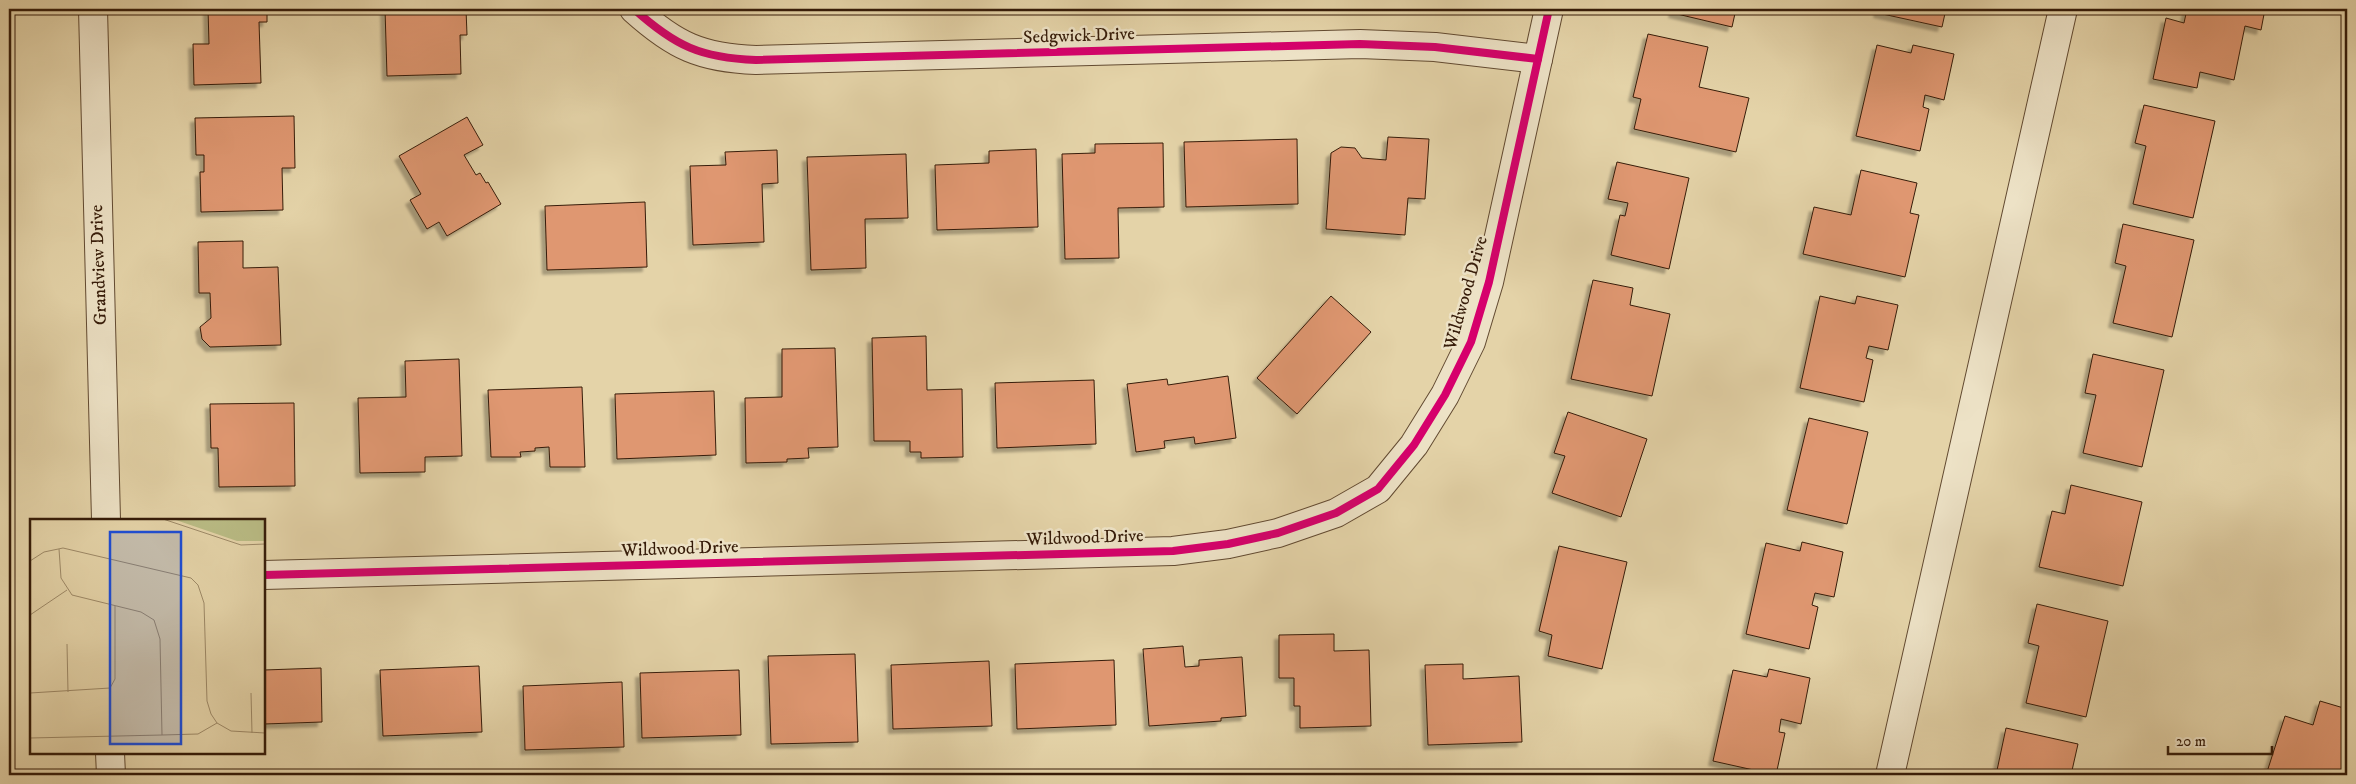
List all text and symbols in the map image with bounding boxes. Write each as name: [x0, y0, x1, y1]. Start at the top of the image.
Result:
street label: Sedgwick Drive: [1023, 23, 1135, 49]
street label: Grandview Drive: [86, 204, 112, 326]
street label: Wildwood Drive: [1439, 234, 1493, 353]
inset map: [30, 519, 265, 754]
street label: Wildwood Drive: [1025, 525, 1144, 551]
street label: Wildwood Drive: [620, 536, 739, 562]
scale bar: [2168, 724, 2272, 756]
text: 20 m: [2176, 732, 2206, 751]

